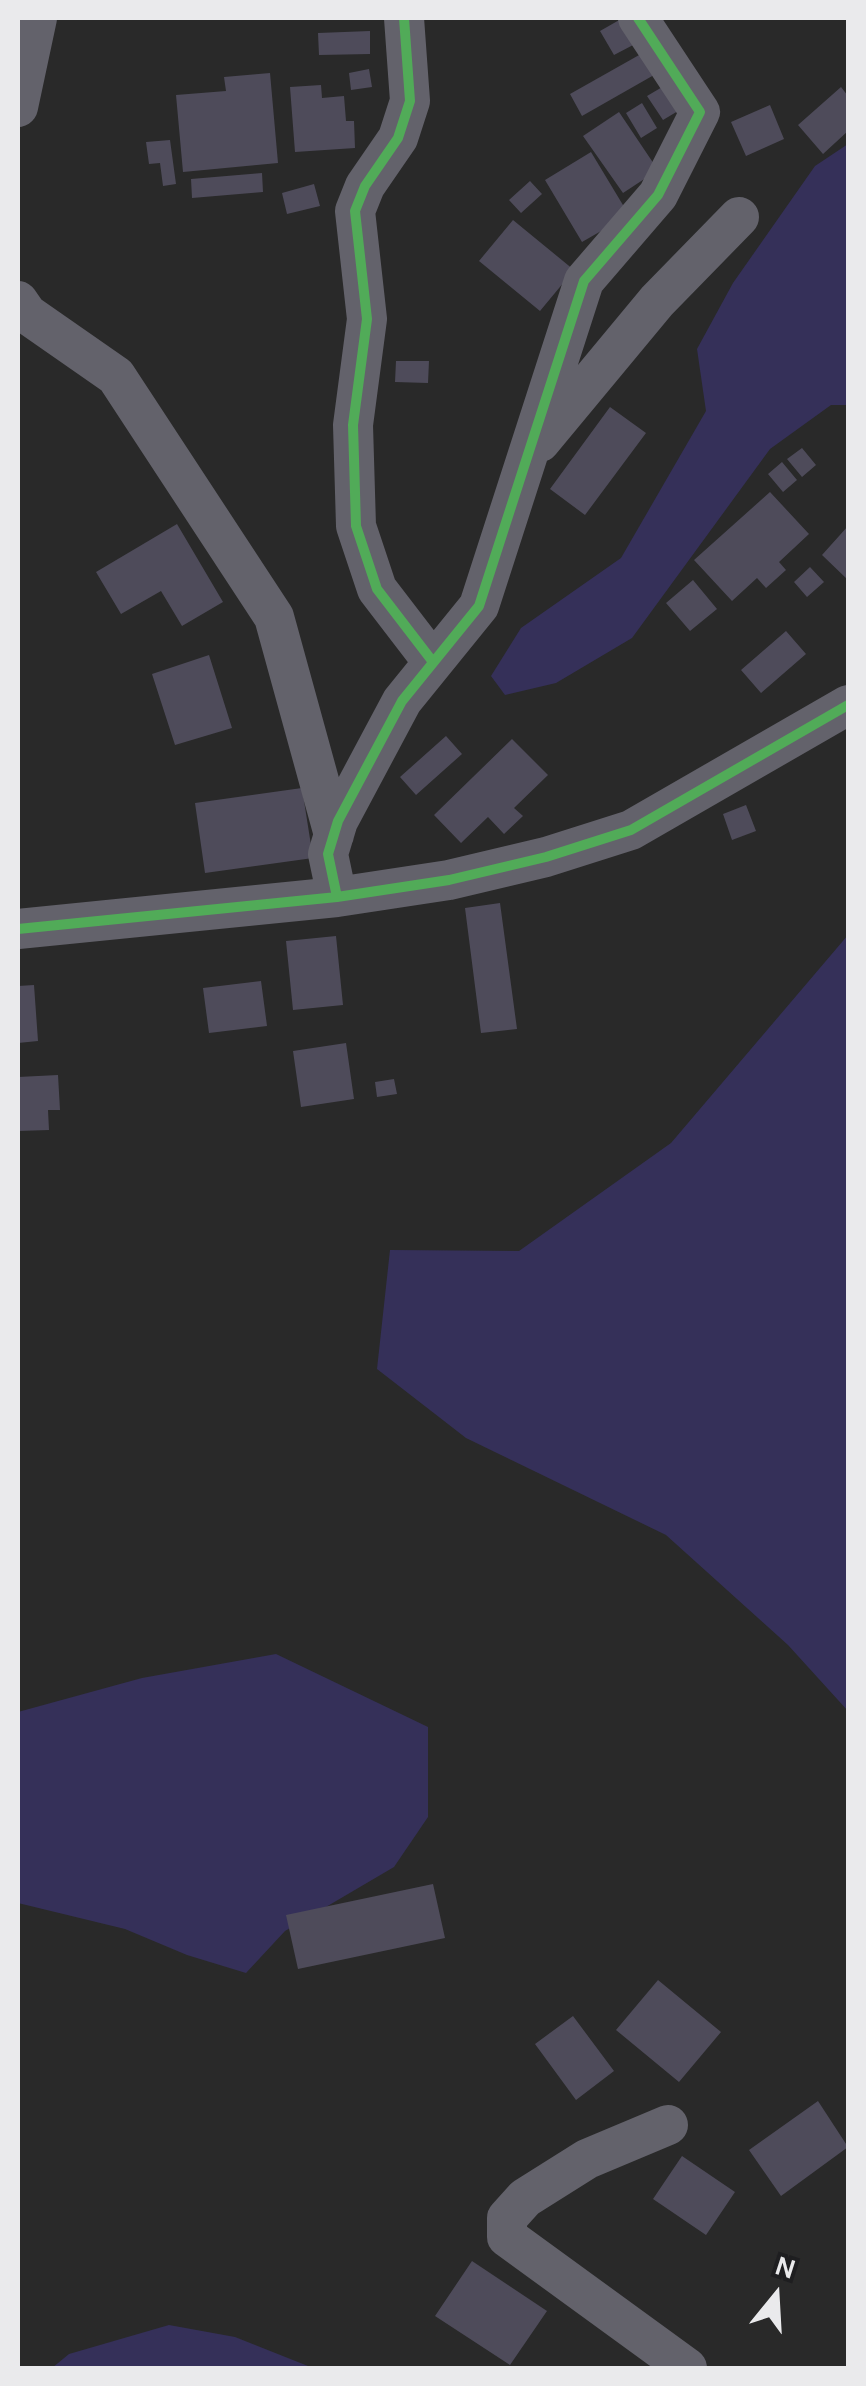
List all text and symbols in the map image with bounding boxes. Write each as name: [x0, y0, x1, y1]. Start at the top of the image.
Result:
north arrow: [726, 2246, 826, 2346]
text: N: [771, 2248, 800, 2286]

